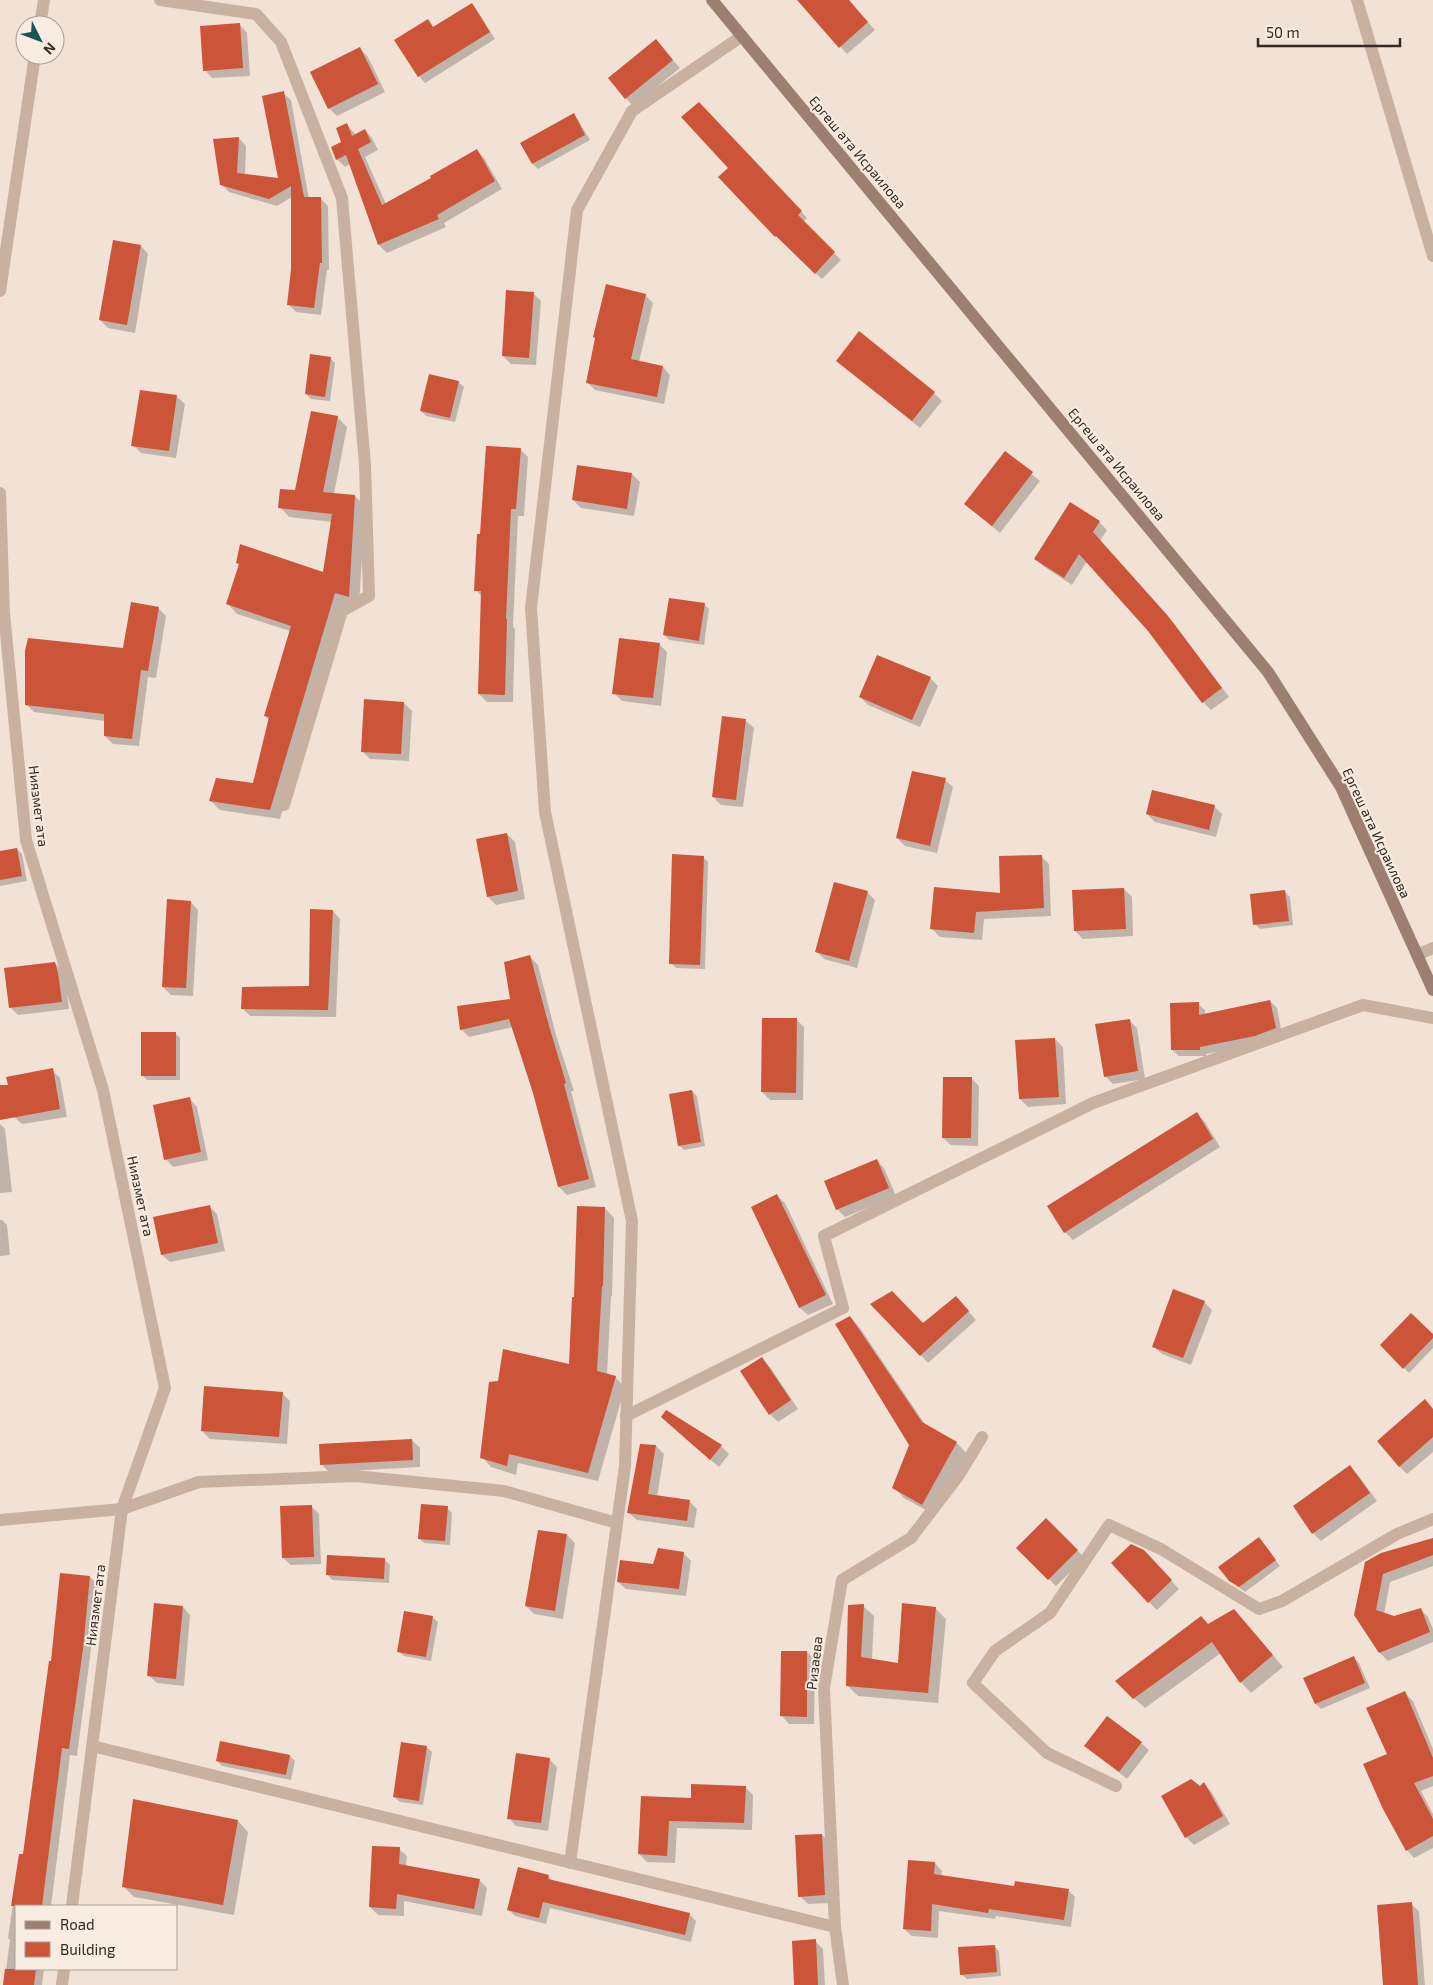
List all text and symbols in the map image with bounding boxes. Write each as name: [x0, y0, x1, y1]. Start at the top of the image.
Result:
north arrow: [15, 15, 65, 65]
scale bar: [1258, 15, 1400, 47]
text: 50 m: [1266, 23, 1300, 41]
text: N: [40, 40, 60, 58]
street label: Ергеш ата Исраилова: [806, 92, 910, 212]
street label: Ергеш ата Исраилова: [1065, 404, 1169, 524]
street label: Ниязмет ата: [26, 764, 52, 848]
street label: Ергеш ата Исраилова: [1339, 765, 1415, 901]
street label: Ниязмет ата: [124, 1154, 158, 1238]
street label: Ниязмет ата: [82, 1563, 108, 1647]
street label: Ризаева: [802, 1635, 826, 1691]
legend: [15, 1905, 178, 1970]
text: Road: [60, 1915, 95, 1933]
text: Building: [60, 1940, 116, 1958]

